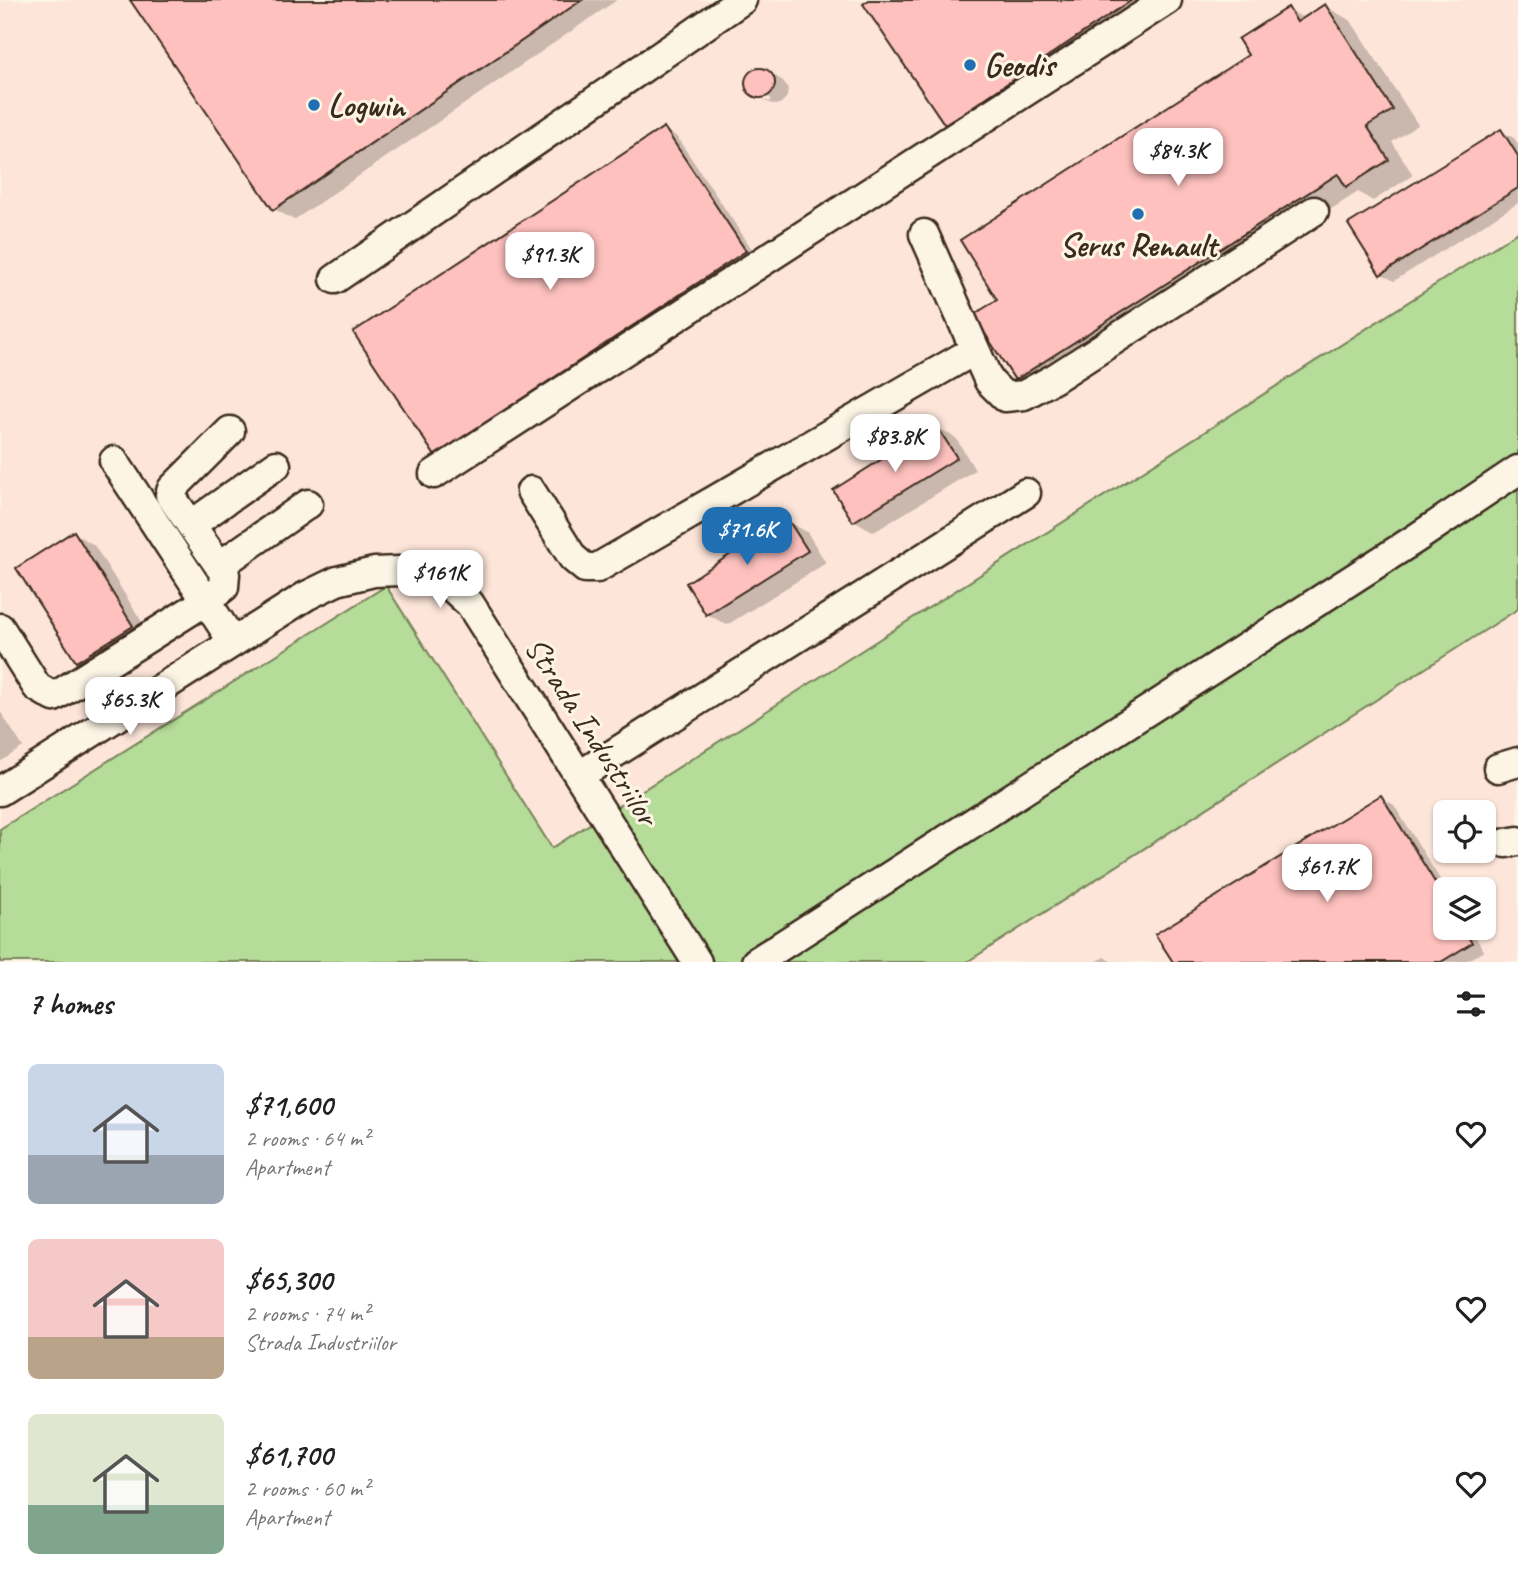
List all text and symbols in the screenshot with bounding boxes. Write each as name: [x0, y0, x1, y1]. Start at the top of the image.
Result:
place label: Geodis: [984, 44, 1058, 86]
marker: Geodis: [962, 57, 978, 73]
place label: Logwin: [328, 84, 407, 126]
marker: Logwin: [306, 97, 322, 113]
pin: $84.3K: [1121, 128, 1235, 188]
text: $84.3K: [1149, 136, 1207, 165]
marker: Serus Renault: [1130, 206, 1146, 222]
place label: Serus Renault: [1060, 224, 1220, 266]
pin: $91.3K: [493, 232, 607, 292]
text: $91.3K: [521, 240, 579, 269]
pin: $83.8K: [838, 414, 952, 474]
text: $83.8K: [866, 422, 924, 451]
pin: $71.6K: [690, 508, 804, 567]
text: $71.6K: [718, 515, 776, 544]
pin: $161K: [391, 550, 489, 610]
text: $161K: [413, 558, 467, 587]
street label: Strada Industriilor: [515, 629, 670, 836]
pin: $65.3K: [73, 678, 187, 737]
text: $65.3K: [101, 685, 159, 714]
map controls: [1433, 800, 1496, 940]
button: locate: [1433, 800, 1496, 863]
pin: $61.7K: [1270, 844, 1384, 904]
text: $61.7K: [1298, 852, 1356, 881]
button: layers: [1433, 877, 1496, 940]
text: 7 homes: [28, 985, 113, 1023]
icon: filters: [1452, 985, 1490, 1023]
text: $71,600: [245, 1086, 332, 1124]
icon: home: [84, 1092, 168, 1176]
icon: heart: [1452, 1115, 1490, 1153]
text: 2 rooms · 64 m²: [245, 1124, 369, 1153]
text: Apartment: [245, 1153, 330, 1182]
text: $65,300: [245, 1261, 332, 1299]
icon: home: [84, 1267, 168, 1351]
icon: heart: [1452, 1290, 1490, 1328]
text: 2 rooms · 74 m²: [245, 1299, 369, 1328]
text: Strada Industriilor: [245, 1328, 396, 1357]
text: $61,700: [245, 1436, 332, 1474]
icon: home: [84, 1442, 168, 1526]
icon: heart: [1452, 1465, 1490, 1503]
text: 2 rooms · 60 m²: [245, 1474, 369, 1503]
text: Apartment: [245, 1503, 330, 1532]

